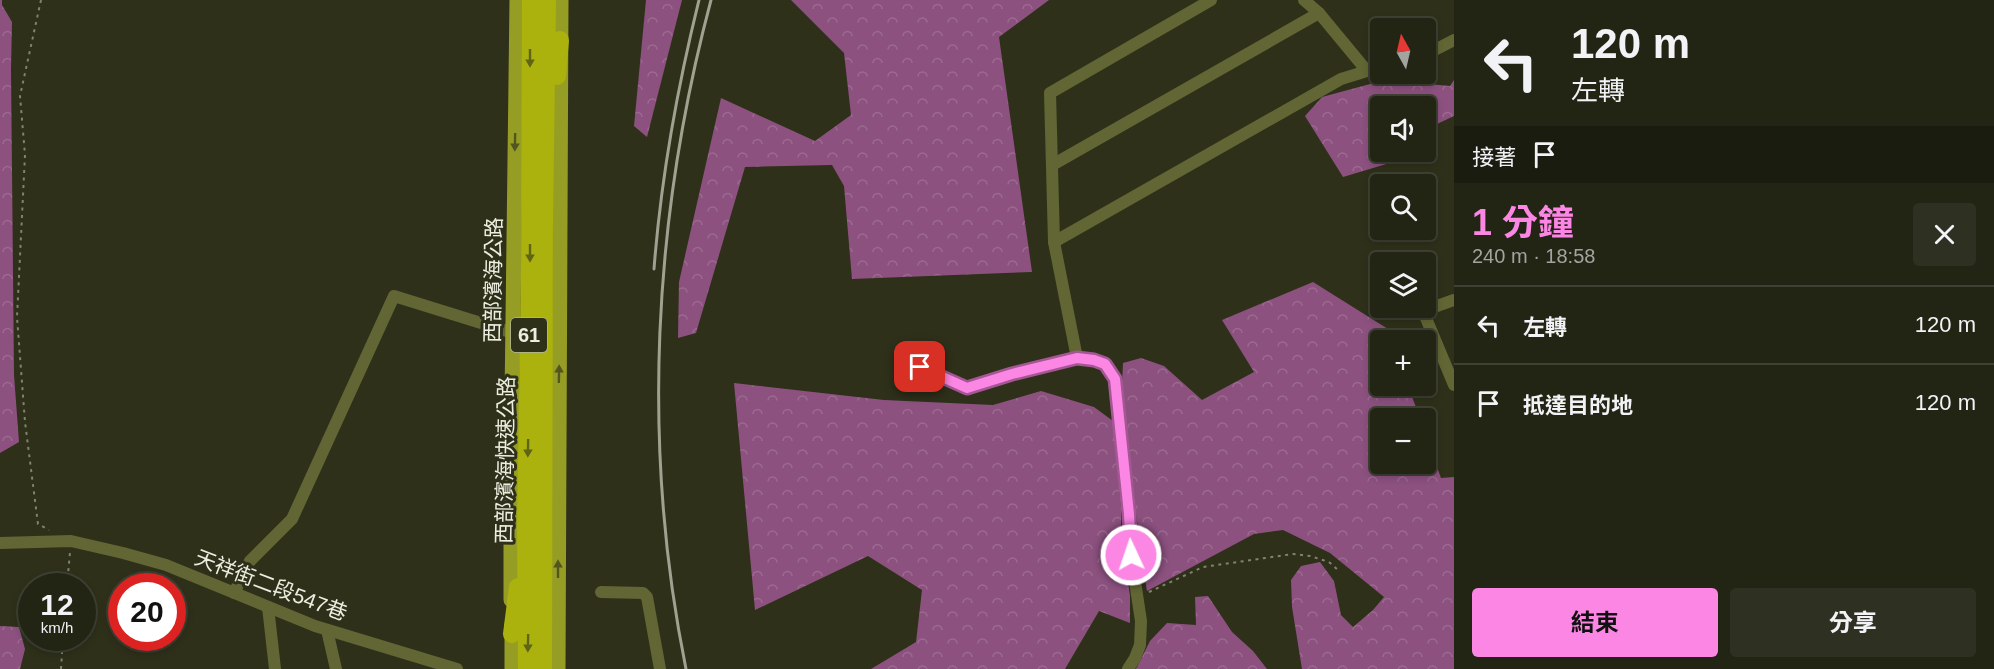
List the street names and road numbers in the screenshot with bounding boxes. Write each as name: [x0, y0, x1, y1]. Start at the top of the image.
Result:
street label: 西部濱海公路: [480, 217, 506, 343]
road number: 61: [511, 318, 547, 352]
street label: 西部濱海快速公路: [492, 376, 518, 544]
street label: 天祥街二段547巷: [192, 545, 350, 625]

